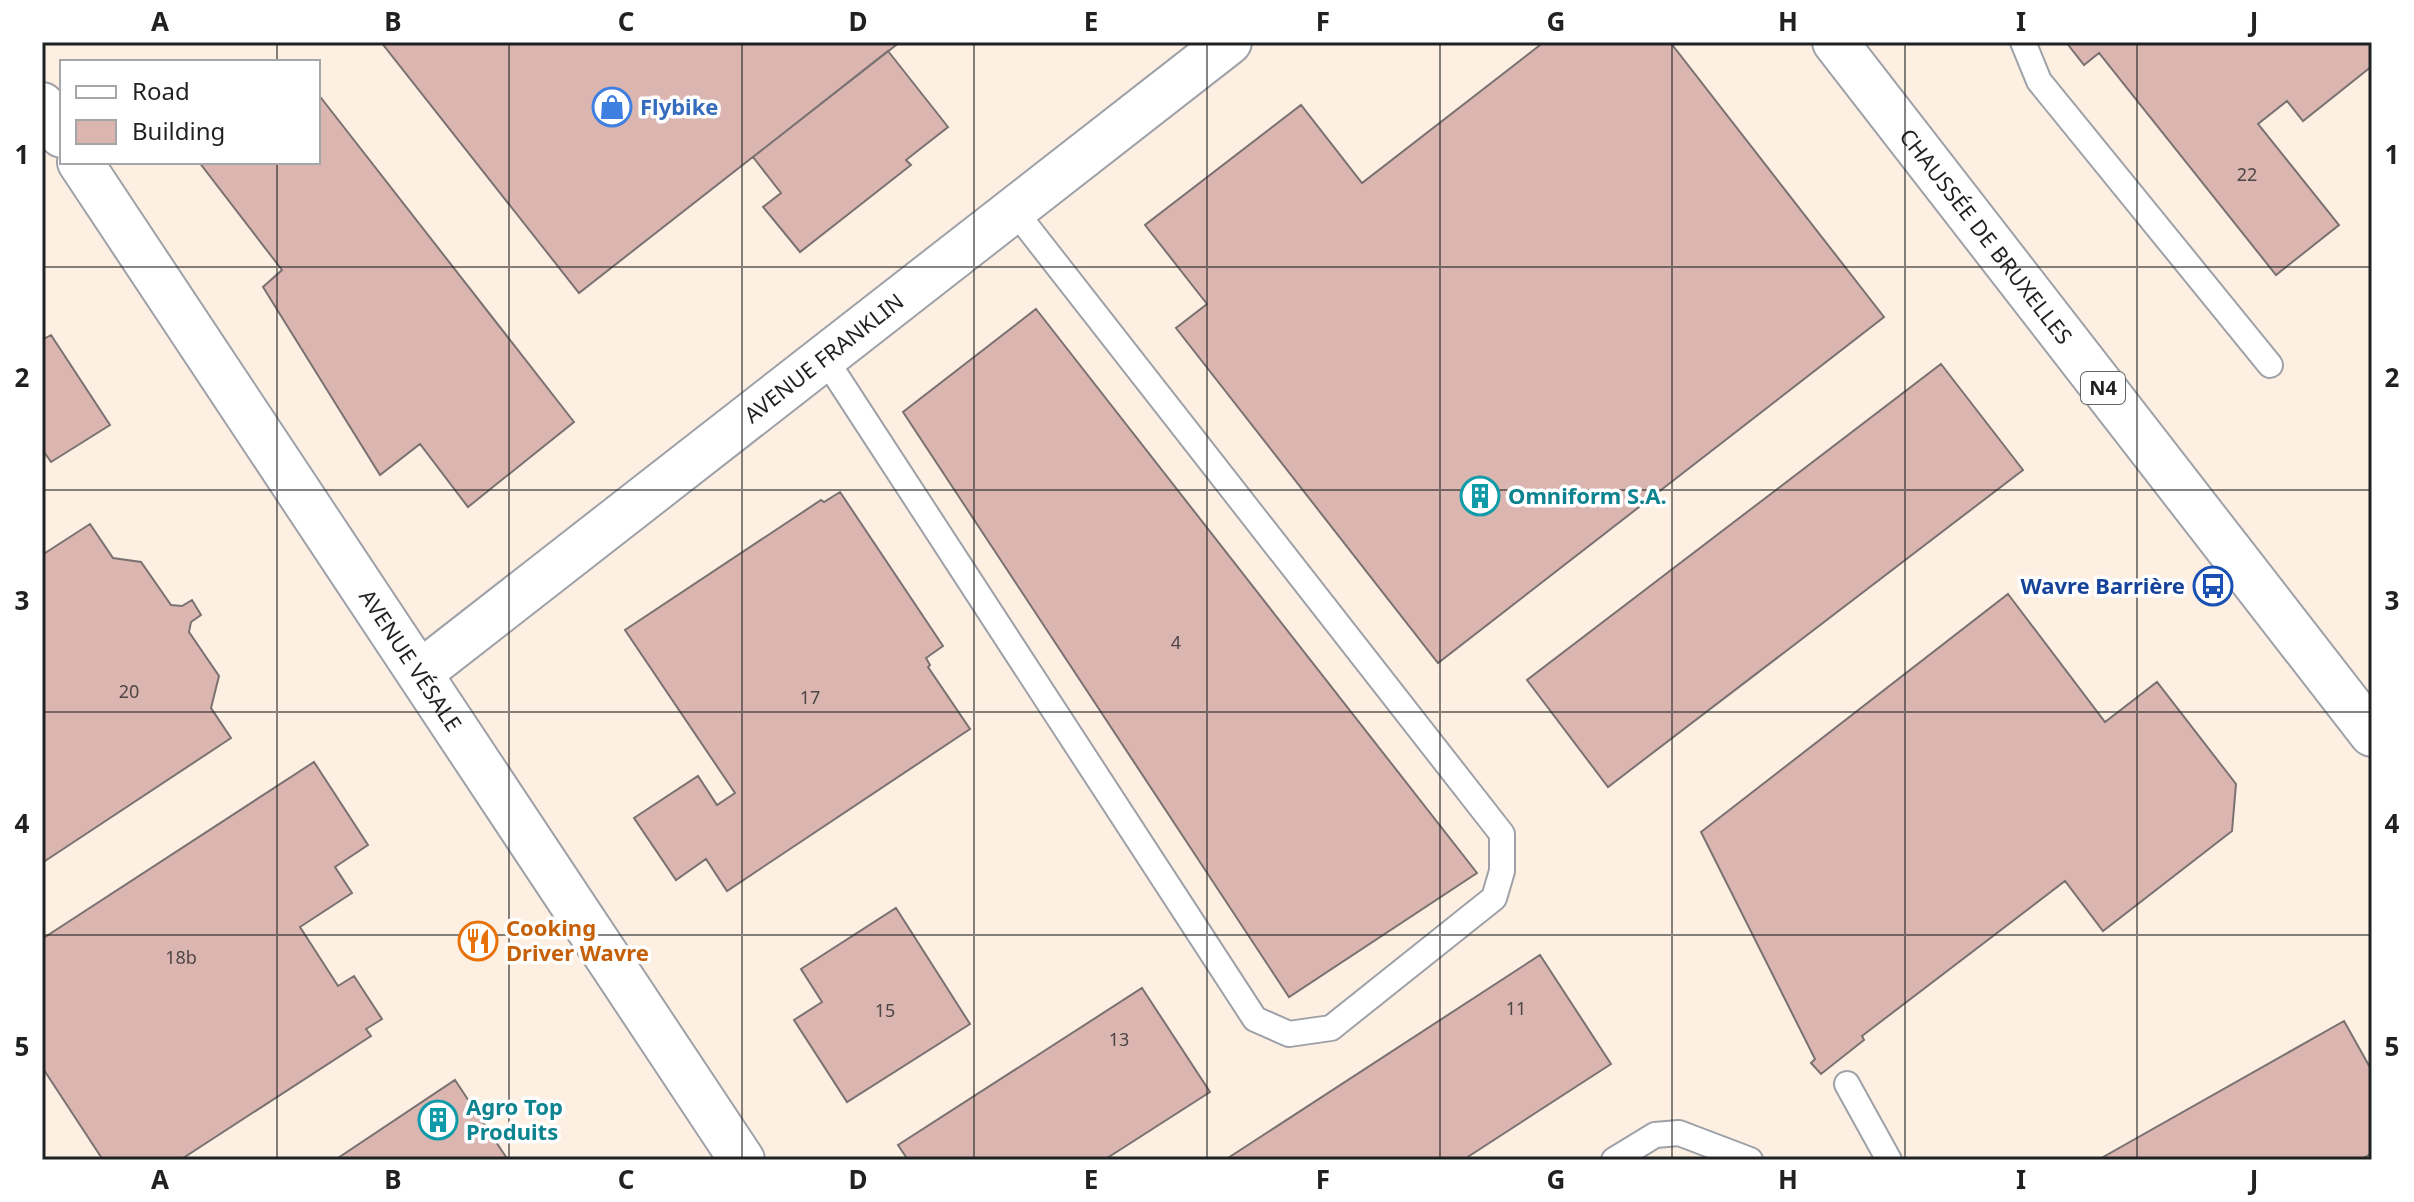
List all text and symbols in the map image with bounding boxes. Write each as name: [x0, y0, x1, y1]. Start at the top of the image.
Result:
text: A: [151, 3, 169, 39]
text: B: [384, 3, 402, 39]
text: C: [618, 3, 634, 39]
text: D: [848, 3, 868, 39]
text: E: [1084, 3, 1098, 39]
text: F: [1316, 3, 1330, 39]
text: G: [1547, 3, 1565, 39]
text: H: [1778, 3, 1798, 39]
text: I: [2016, 3, 2026, 39]
text: J: [2248, 3, 2258, 39]
legend: [60, 60, 320, 164]
text: Road: [132, 74, 190, 107]
shop icon: Flybike: [591, 86, 633, 128]
place label: Flybike: [640, 91, 718, 121]
text: Building: [132, 114, 225, 147]
street label: CHAUSSÉE DE BRUXELLES: [1893, 122, 2080, 350]
text: 1: [15, 136, 29, 172]
text: 1: [2385, 136, 2399, 172]
house number: 22: [2237, 162, 2257, 186]
street label: AVENUE FRANKLIN: [737, 286, 909, 429]
text: 2: [15, 359, 30, 395]
text: 2: [2385, 359, 2400, 395]
road number: N4: [2081, 372, 2125, 404]
building icon: Omniform S.A.: [1459, 475, 1501, 517]
place label: Omniform S.A.: [1508, 480, 1667, 510]
bus stop icon: Wavre Barrière: [2192, 565, 2234, 607]
place label: Wavre Barrière: [2020, 570, 2185, 600]
text: 3: [15, 582, 29, 618]
text: 3: [2385, 582, 2399, 618]
street label: AVENUE VÉSALE: [353, 583, 469, 737]
house number: 4: [1171, 630, 1181, 654]
house number: 20: [119, 679, 139, 703]
house number: 17: [800, 685, 820, 709]
text: 4: [15, 805, 30, 841]
text: 4: [2385, 805, 2400, 841]
place label: Cooking Driver Wavre: [506, 912, 649, 967]
restaurant icon: Cooking Driver Wavre: [457, 920, 499, 962]
house number: 18b: [165, 945, 197, 969]
house number: 11: [1506, 996, 1526, 1020]
house number: 15: [875, 998, 895, 1022]
house number: 13: [1109, 1027, 1129, 1051]
text: 5: [15, 1028, 29, 1064]
text: 5: [2385, 1028, 2399, 1064]
place label: Agro Top Produits: [466, 1091, 563, 1146]
building icon: Agro Top Produits: [417, 1099, 459, 1141]
text: A: [151, 1161, 169, 1197]
text: B: [384, 1161, 402, 1197]
text: C: [618, 1161, 634, 1197]
text: D: [848, 1161, 868, 1197]
text: E: [1084, 1161, 1098, 1197]
text: F: [1316, 1161, 1330, 1197]
text: G: [1547, 1161, 1565, 1197]
text: H: [1778, 1161, 1798, 1197]
text: I: [2016, 1161, 2026, 1197]
text: J: [2248, 1161, 2258, 1197]

